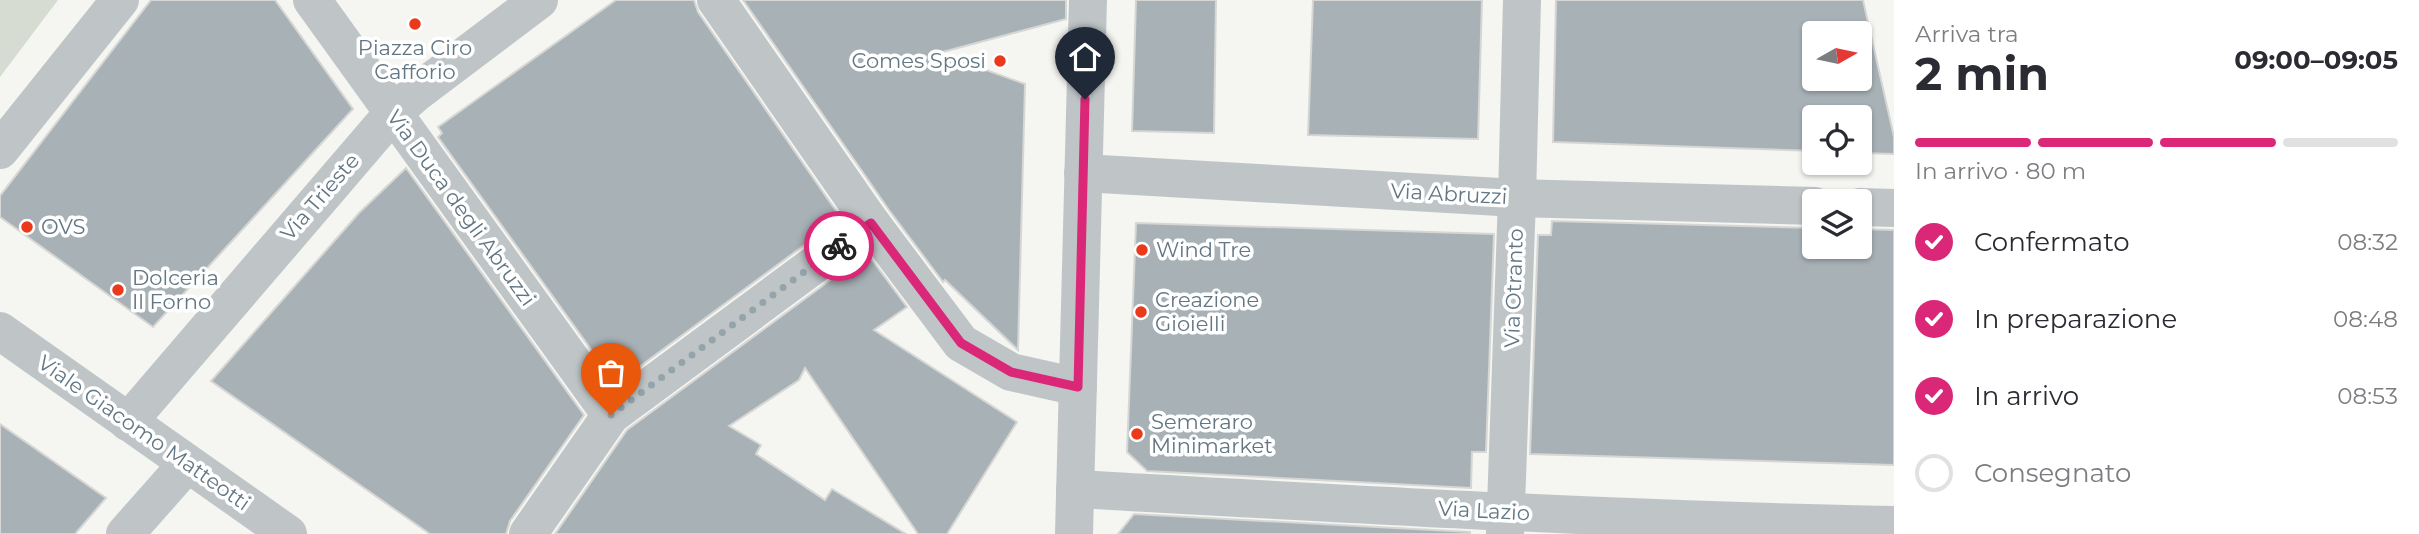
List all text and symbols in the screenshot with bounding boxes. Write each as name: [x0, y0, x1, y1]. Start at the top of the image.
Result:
marker: Piazza Ciro Cafforio: [407, 16, 423, 32]
text: Arriva tra: [1915, 20, 2019, 48]
north arrow: [1802, 21, 1872, 91]
map controls: [1802, 21, 1872, 259]
pin: [1055, 27, 1115, 99]
place label: Piazza Ciro Cafforio: [358, 35, 472, 84]
icon: home: [1066, 38, 1104, 76]
text: 09:00–09:05: [2234, 44, 2398, 76]
text: 2 min: [1915, 45, 2049, 102]
place label: Comes Sposi: [851, 48, 986, 73]
marker: Comes Sposi: [992, 53, 1008, 69]
street label: Via Duca degli Abruzzi: [382, 105, 541, 311]
button: locate: [1802, 105, 1872, 175]
street label: Via Trieste: [275, 148, 364, 245]
text: In arrivo · 80 m: [1915, 157, 2086, 185]
street label: Via Abruzzi: [1390, 178, 1508, 209]
button: layers: [1802, 189, 1872, 259]
courier: [804, 211, 874, 281]
place label: OVS: [41, 214, 85, 239]
marker: OVS: [19, 219, 35, 235]
icon: check: [1915, 223, 1953, 261]
text: Confermato: [1974, 226, 2130, 258]
icon: bike: [820, 227, 858, 265]
street label: Via Otranto: [1499, 228, 1528, 348]
text: 08:32: [2337, 228, 2398, 256]
place label: Wind Tre: [1156, 237, 1251, 262]
marker: Wind Tre: [1134, 242, 1150, 258]
place label: Dolceria Il Forno: [132, 265, 219, 314]
marker: Dolceria Il Forno: [110, 282, 126, 298]
place label: Creazione Gioielli: [1155, 287, 1259, 336]
icon: check: [1915, 300, 1953, 338]
text: In preparazione: [1974, 303, 2177, 335]
marker: Creazione Gioielli: [1133, 304, 1149, 320]
text: 08:48: [2333, 305, 2398, 333]
pin: [581, 343, 641, 415]
street label: Viale Giacomo Matteotti: [33, 350, 255, 515]
icon: bag: [592, 354, 630, 392]
icon: check: [1915, 377, 1953, 415]
text: In arrivo: [1974, 380, 2079, 412]
text: 08:53: [2337, 382, 2398, 410]
place label: Semeraro Minimarket: [1151, 409, 1273, 458]
marker: Semeraro Minimarket: [1129, 426, 1145, 442]
text: Consegnato: [1974, 457, 2131, 489]
street label: Via Lazio: [1437, 496, 1531, 525]

